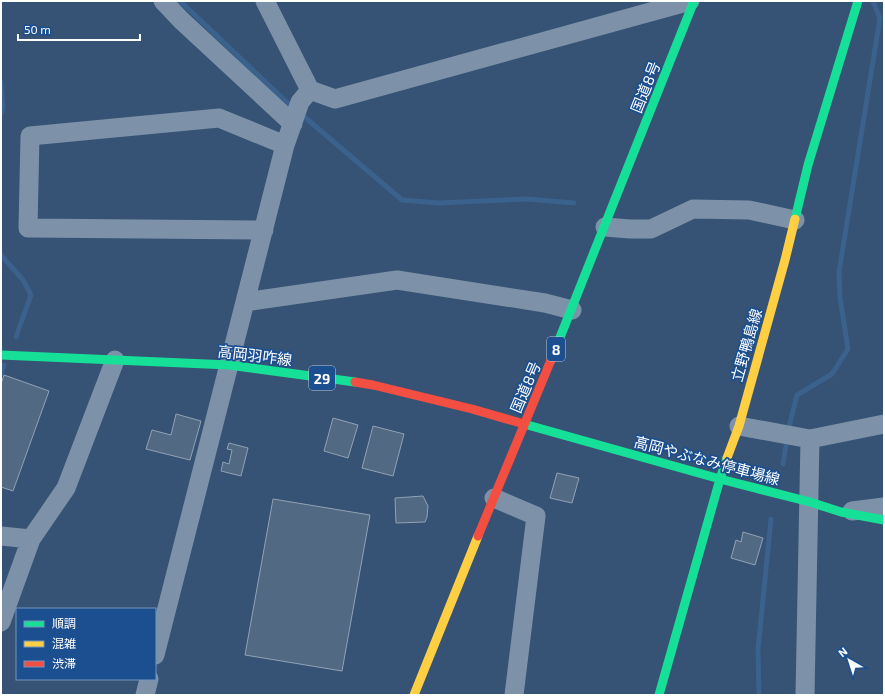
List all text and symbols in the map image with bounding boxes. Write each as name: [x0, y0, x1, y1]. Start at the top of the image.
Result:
scale bar: [18, 16, 140, 42]
text: 50 m: [24, 22, 51, 36]
street label: 国道8号: [627, 59, 663, 115]
street label: 立野鴨島線: [727, 306, 765, 384]
road number: 8: [547, 337, 565, 361]
street label: 高岡羽咋線: [217, 341, 293, 369]
street label: 国道8号: [506, 359, 544, 415]
road number: 29: [309, 366, 335, 390]
street label: 高岡やぶなみ停車場線: [632, 432, 782, 488]
legend: [16, 608, 156, 680]
text: 順調: [52, 616, 76, 630]
text: 混雑: [52, 636, 76, 650]
north arrow: [829, 640, 869, 680]
text: N: [835, 644, 850, 659]
text: 渋滞: [52, 656, 76, 670]

